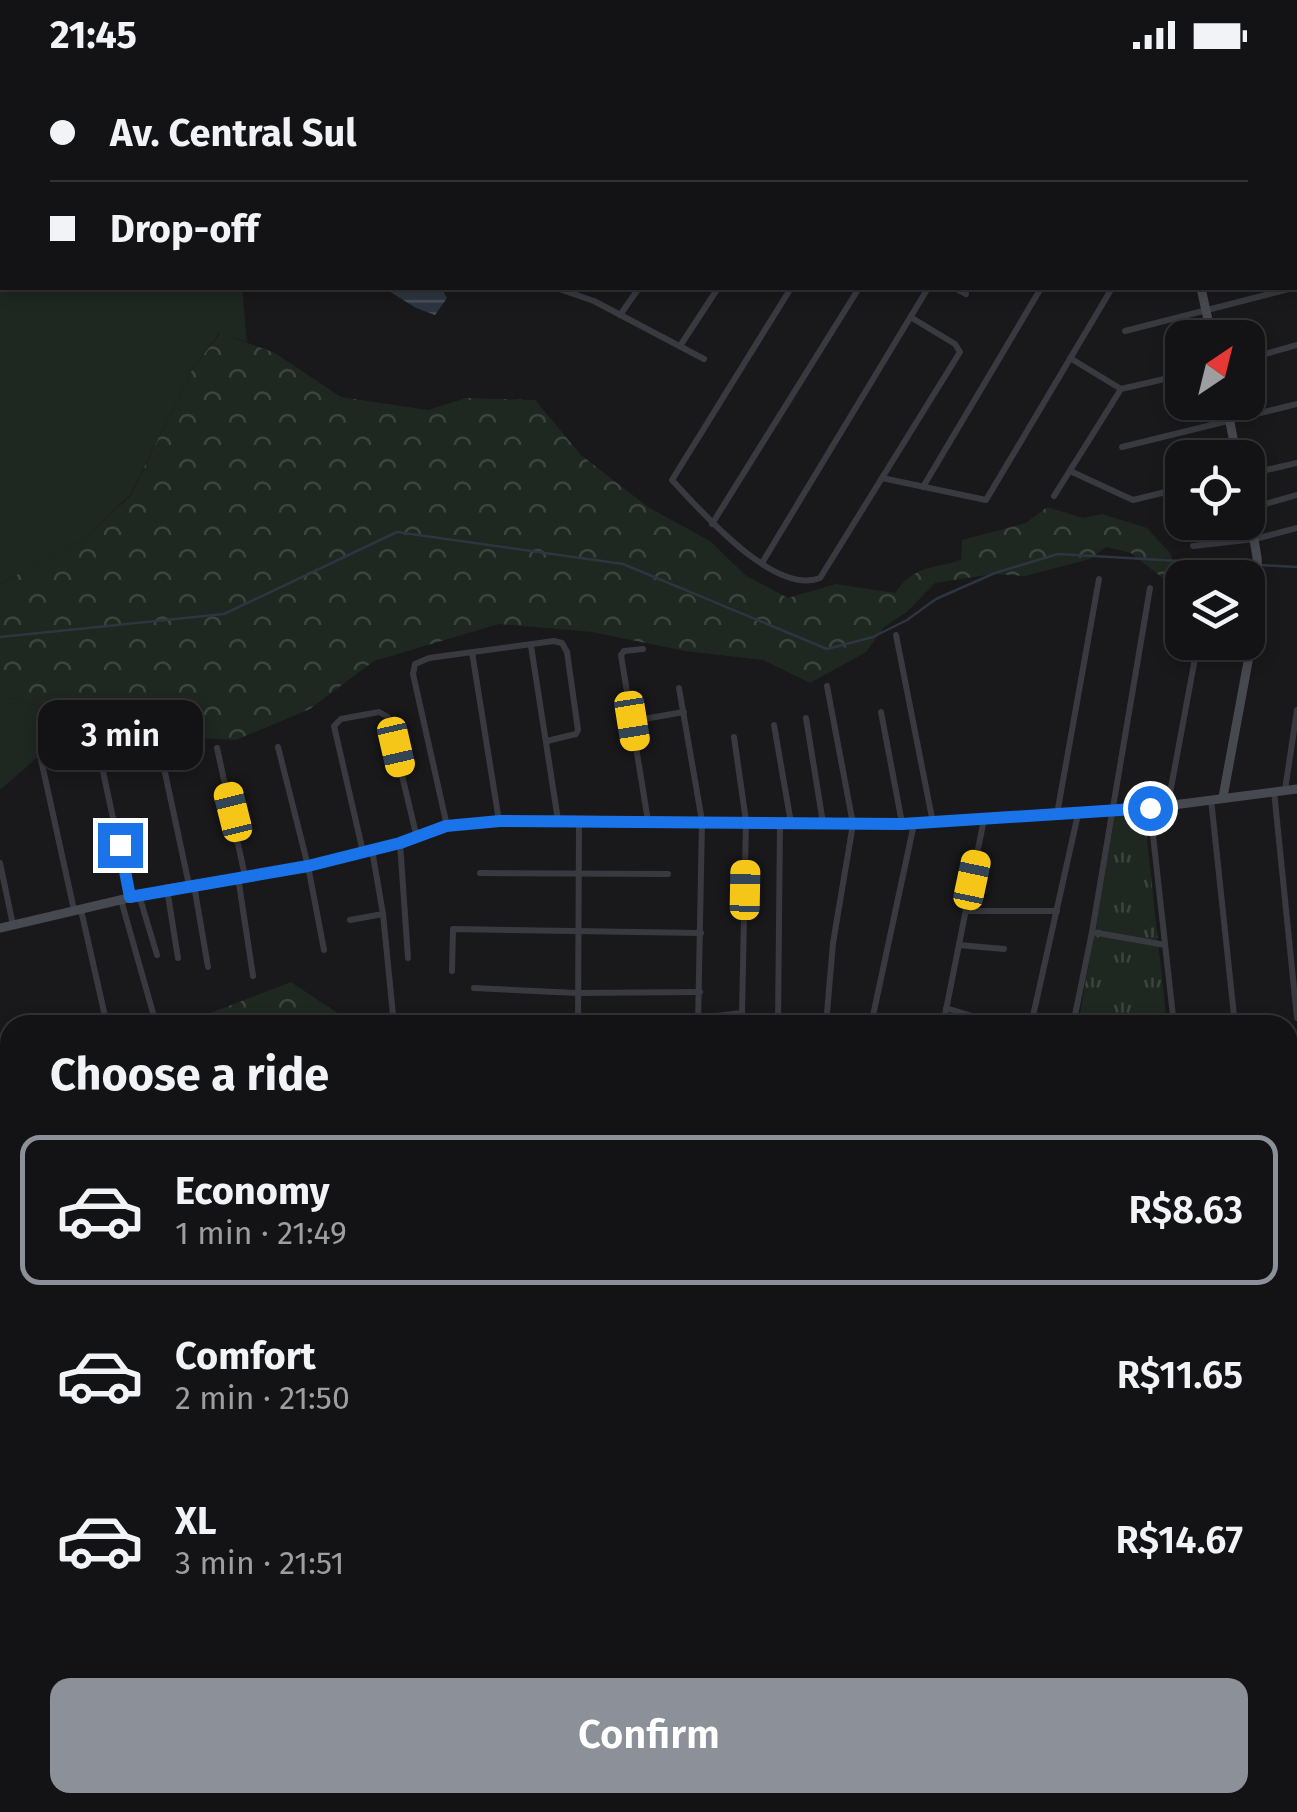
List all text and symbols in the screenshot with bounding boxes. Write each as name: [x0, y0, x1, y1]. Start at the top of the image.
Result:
text: 21:45: [50, 12, 137, 58]
text: Av. Central Sul: [110, 110, 357, 156]
text: Drop-off: [110, 206, 258, 252]
north arrow: [1165, 320, 1265, 420]
map controls: [1165, 320, 1265, 660]
button: locate: [1165, 440, 1265, 540]
button: layers: [1165, 560, 1265, 660]
car: [612, 689, 652, 753]
callout: 3 min: [38, 700, 202, 770]
car: [375, 714, 417, 780]
text: 3 min: [81, 716, 160, 754]
car: [211, 779, 255, 845]
route start: [1128, 786, 1173, 831]
route end: [98, 823, 143, 868]
car: [951, 848, 993, 912]
car: [729, 860, 761, 920]
text: Choose a ride: [50, 1048, 329, 1102]
icon: car: [55, 1165, 145, 1255]
text: Economy: [175, 1168, 330, 1214]
text: R$8.63: [1128, 1187, 1243, 1233]
text: 1 min · 21:49: [175, 1214, 347, 1252]
icon: car: [55, 1330, 145, 1420]
text: Comfort: [175, 1333, 316, 1379]
text: R$11.65: [1117, 1352, 1243, 1398]
text: 2 min · 21:50: [175, 1379, 350, 1417]
icon: car: [55, 1495, 145, 1585]
text: XL: [175, 1498, 217, 1544]
text: R$14.67: [1116, 1517, 1243, 1563]
text: 3 min · 21:51: [175, 1544, 344, 1582]
button: Confirm: [50, 1678, 1248, 1793]

